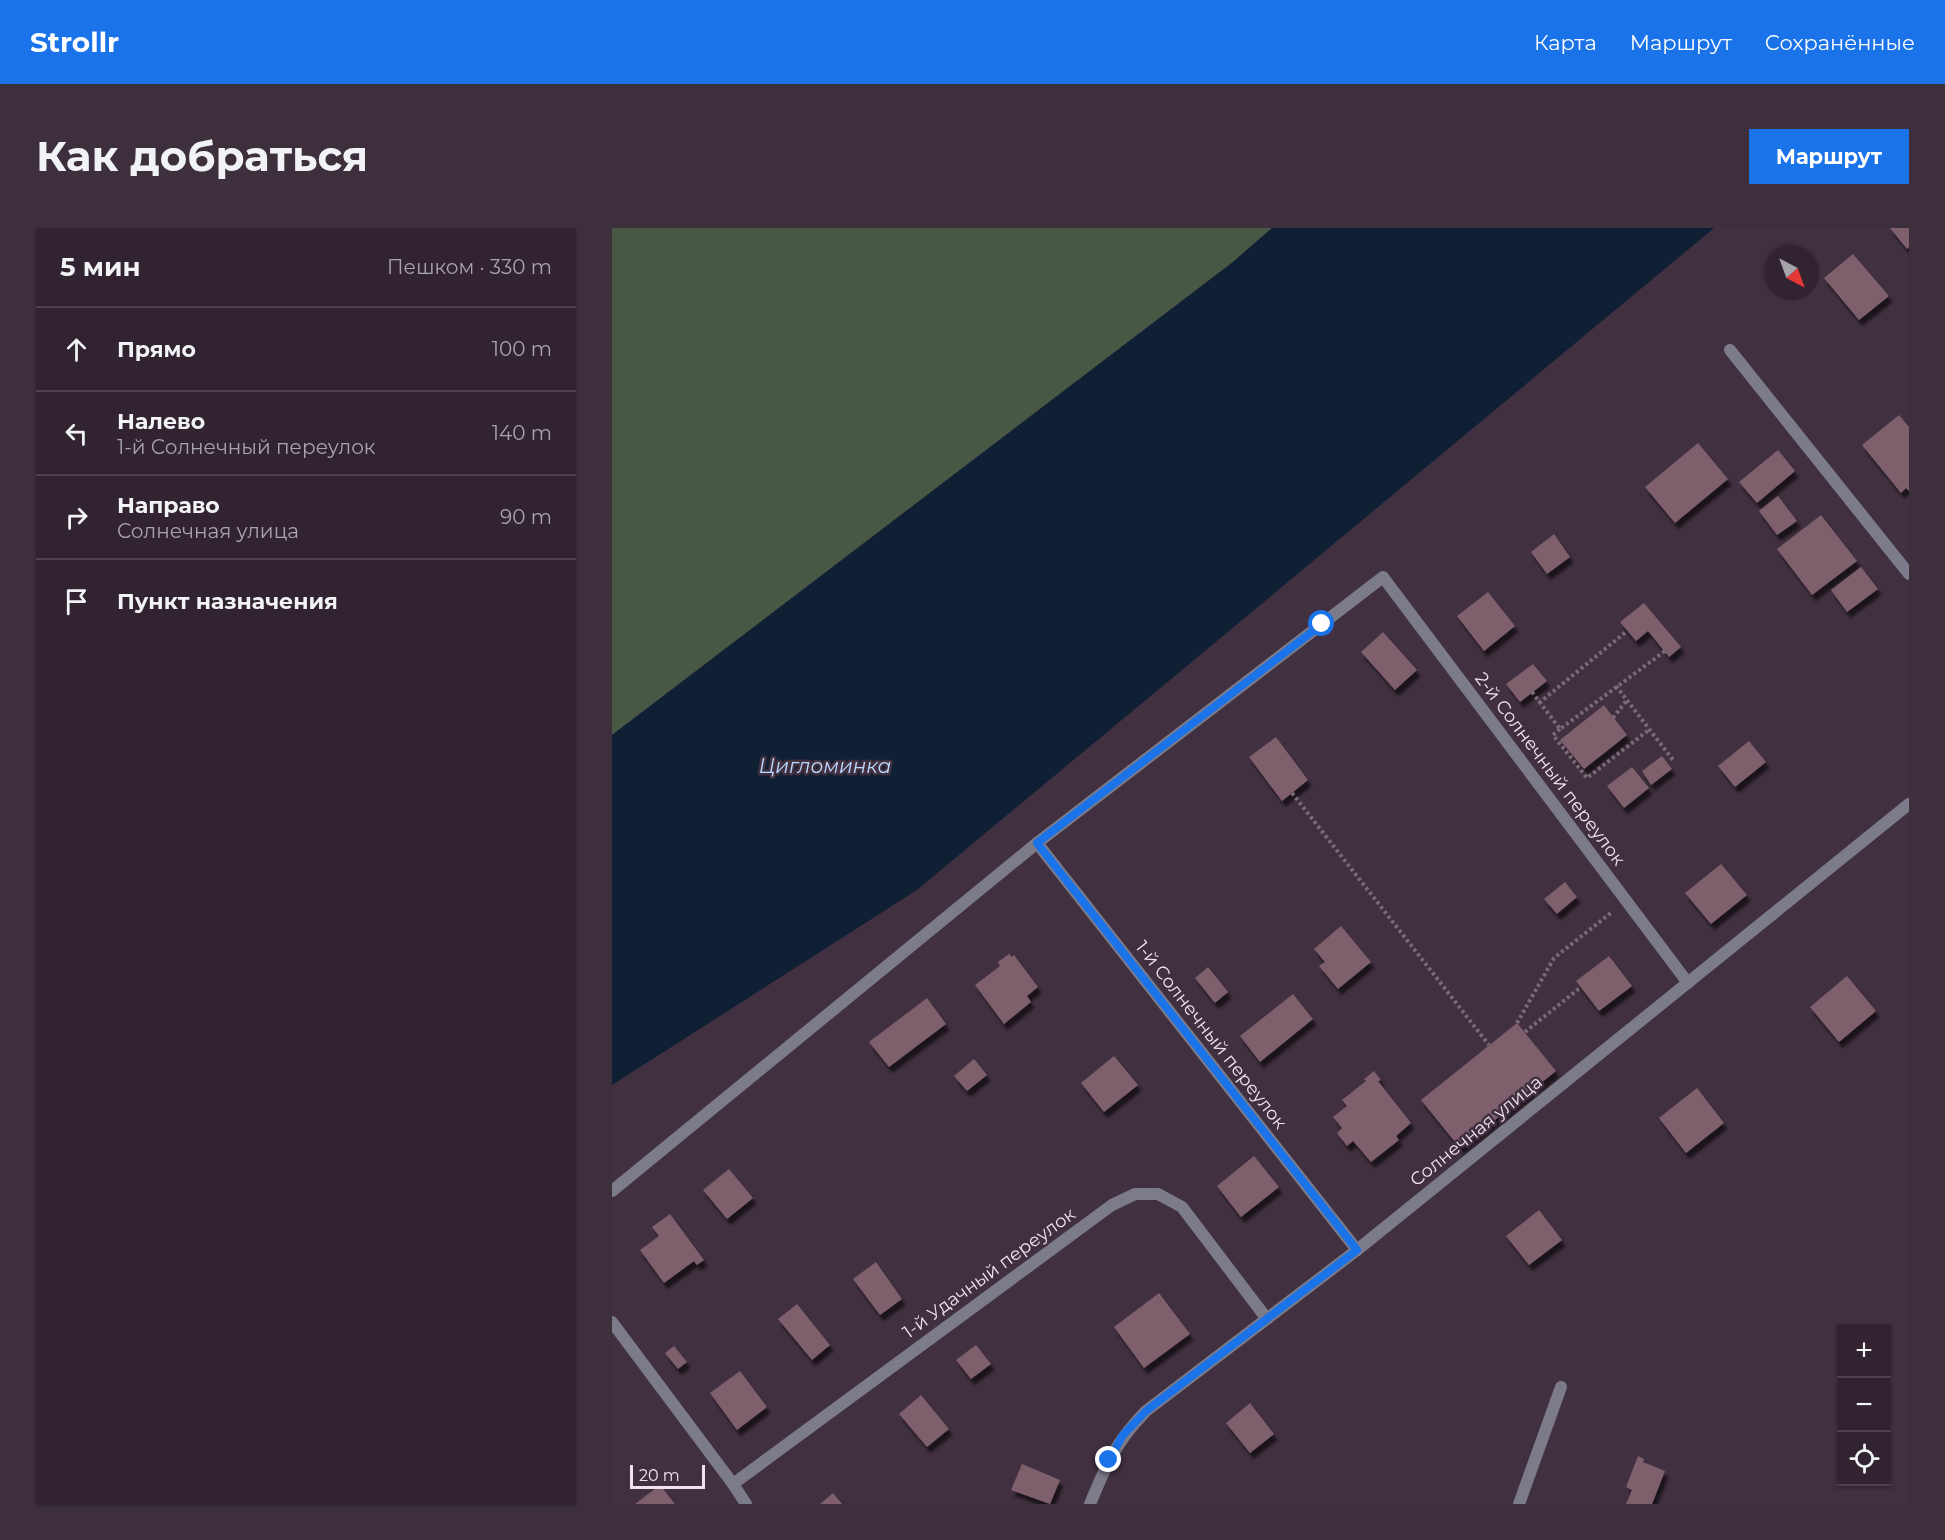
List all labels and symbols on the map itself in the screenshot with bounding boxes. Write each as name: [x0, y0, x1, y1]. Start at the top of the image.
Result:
north arrow: [1765, 246, 1819, 300]
route start: [1308, 610, 1334, 636]
street label: 2-й Солнечный переулок: [1470, 668, 1630, 870]
water label: Цигломинка: [759, 754, 891, 778]
street label: 1-й Солнечный переулок: [1131, 937, 1292, 1134]
street label: Солнечная улица: [1405, 1071, 1547, 1191]
street label: 1-й Удачный переулок: [898, 1203, 1080, 1343]
route end: [1095, 1446, 1121, 1472]
scale bar: [630, 1462, 705, 1490]

